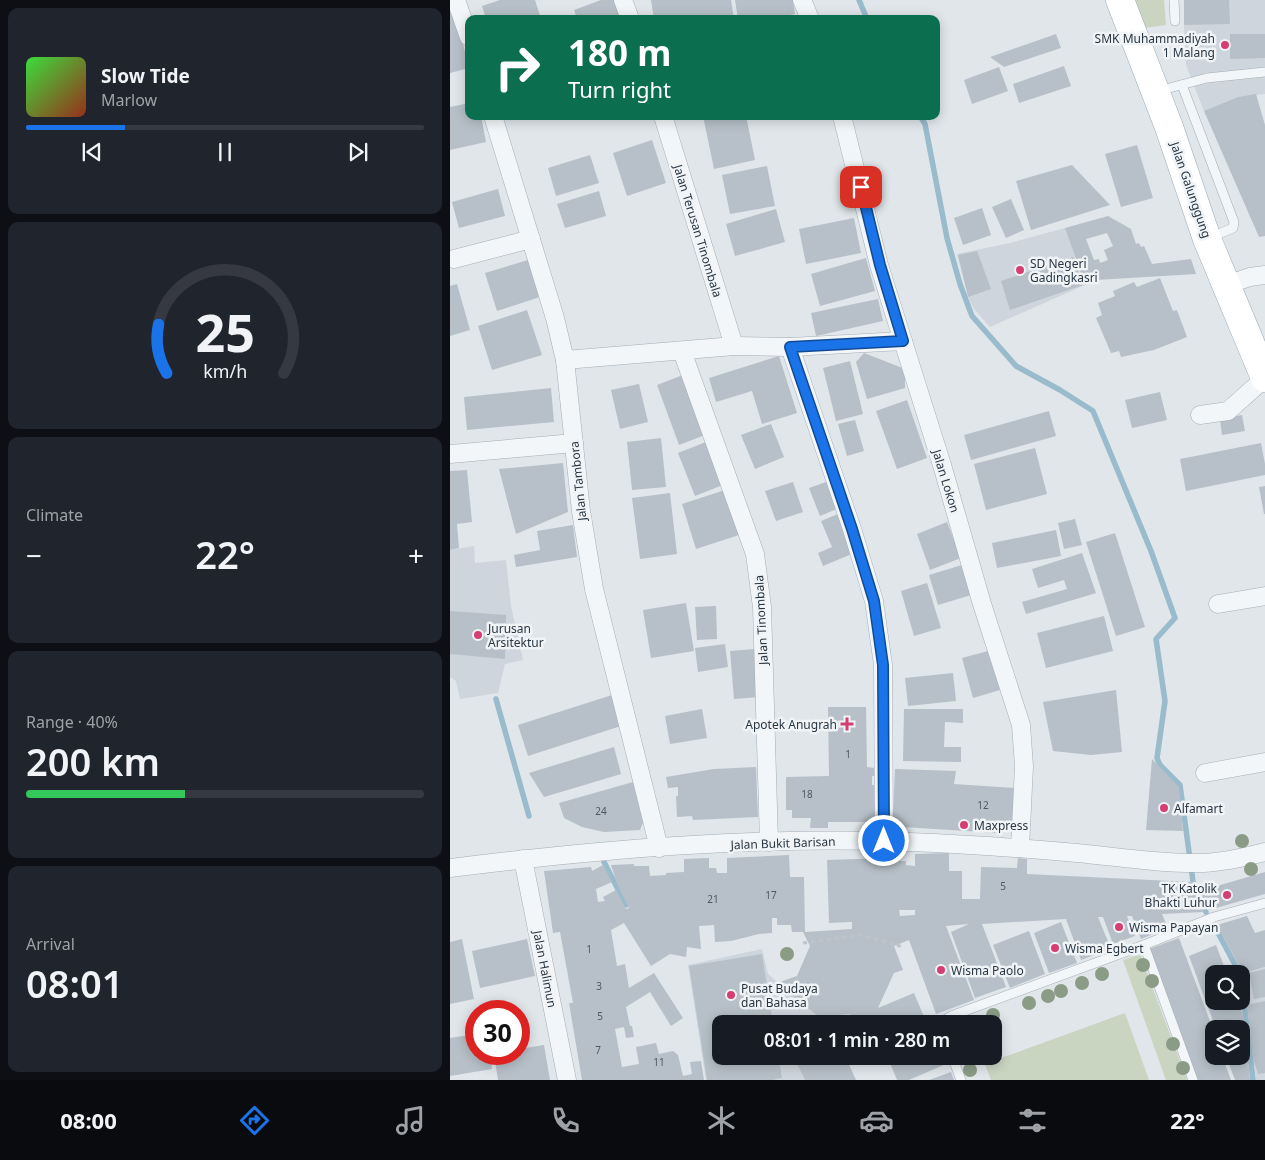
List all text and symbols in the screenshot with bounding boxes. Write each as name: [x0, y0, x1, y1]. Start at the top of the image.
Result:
text: 180 m: [568, 29, 671, 76]
place label: SMK Muhammadiyah 1 Malang: [1095, 30, 1215, 61]
icon: right: [485, 35, 550, 100]
marker: SMK Muhammadiyah 1 Malang: [1219, 39, 1231, 51]
text: Slow Tide: [101, 63, 190, 89]
text: Turn right: [568, 74, 671, 104]
text: Marlow: [101, 89, 157, 111]
icon: previous: [78, 138, 106, 166]
icon: pause: [211, 138, 239, 166]
icon: next: [344, 138, 372, 166]
street label: Jalan Galunggung: [1166, 139, 1215, 240]
street label: Jalan Terusan Tinombala: [669, 162, 726, 299]
pin: [840, 166, 882, 208]
icon: arrive: [847, 173, 875, 201]
place label: SD Negeri Gadingkasri: [1030, 255, 1098, 286]
marker: SD Negeri Gadingkasri: [1014, 264, 1026, 276]
text: 25: [195, 296, 255, 367]
text: km/h: [203, 359, 247, 383]
street label: Jalan Tambora: [565, 440, 591, 523]
street label: Jalan Lokon: [928, 446, 964, 515]
text: Climate: [26, 504, 83, 526]
text: 22°: [195, 528, 255, 580]
text: −: [26, 536, 42, 574]
text: +: [408, 536, 424, 574]
street label: Jalan Tinombala: [750, 575, 772, 666]
place label: Jurusan Arsitektur: [487, 620, 544, 651]
marker: Jurusan Arsitektur: [472, 629, 484, 641]
text: Range · 40%: [26, 711, 118, 733]
place label: Apotek Anugrah: [745, 716, 837, 733]
marker: Apotek Anugrah: [841, 718, 853, 730]
text: 200 km: [26, 735, 160, 787]
house number: 1: [845, 747, 851, 761]
house number: 18: [801, 787, 813, 801]
house number: 12: [977, 798, 989, 812]
place label: Alfamart: [1174, 800, 1224, 817]
marker: Alfamart: [1158, 802, 1170, 814]
house number: 24: [595, 804, 607, 818]
position arrow: [857, 814, 909, 866]
place label: Maxpress: [974, 817, 1029, 834]
marker: Maxpress: [958, 819, 970, 831]
street label: Jalan Bukit Barisan: [729, 833, 836, 853]
house number: 5: [1000, 879, 1006, 893]
place label: TK Katolik Bhakti Luhur: [1145, 880, 1218, 911]
house number: 17: [765, 888, 777, 902]
marker: TK Katolik Bhakti Luhur: [1221, 889, 1233, 901]
house number: 21: [707, 892, 719, 906]
place label: Wisma Papayan: [1129, 919, 1218, 936]
marker: Wisma Papayan: [1113, 921, 1125, 933]
street label: Jalan Halimun: [529, 928, 561, 1009]
text: Arrival: [26, 933, 75, 955]
place label: Wisma Egbert: [1065, 940, 1144, 957]
house number: 1: [586, 942, 592, 956]
marker: Wisma Egbert: [1049, 942, 1061, 954]
text: 08:01: [26, 957, 123, 1009]
place label: Wisma Paolo: [951, 962, 1024, 979]
marker: Wisma Paolo: [935, 964, 947, 976]
map controls: [1205, 965, 1250, 1065]
button: search: [1205, 965, 1250, 1010]
house number: 3: [596, 979, 602, 993]
place label: Pusat Budaya dan Bahasa: [741, 980, 818, 1011]
marker: Pusat Budaya dan Bahasa: [725, 989, 737, 1001]
speed limit sign: 30: [465, 1000, 530, 1065]
house number: 5: [597, 1009, 603, 1023]
button: layers: [1205, 1020, 1250, 1065]
text: 08:01 · 1 min · 280 m: [764, 1027, 950, 1053]
house number: 7: [595, 1043, 601, 1057]
house number: 11: [653, 1055, 665, 1069]
icon: directions: [237, 1103, 272, 1138]
icon: music: [393, 1103, 428, 1138]
icon: phone: [548, 1103, 583, 1138]
icon: climate: [704, 1103, 739, 1138]
icon: car: [859, 1103, 894, 1138]
icon: filters: [1015, 1103, 1050, 1138]
text: 08:00: [60, 1105, 117, 1135]
text: 22°: [1170, 1105, 1205, 1135]

